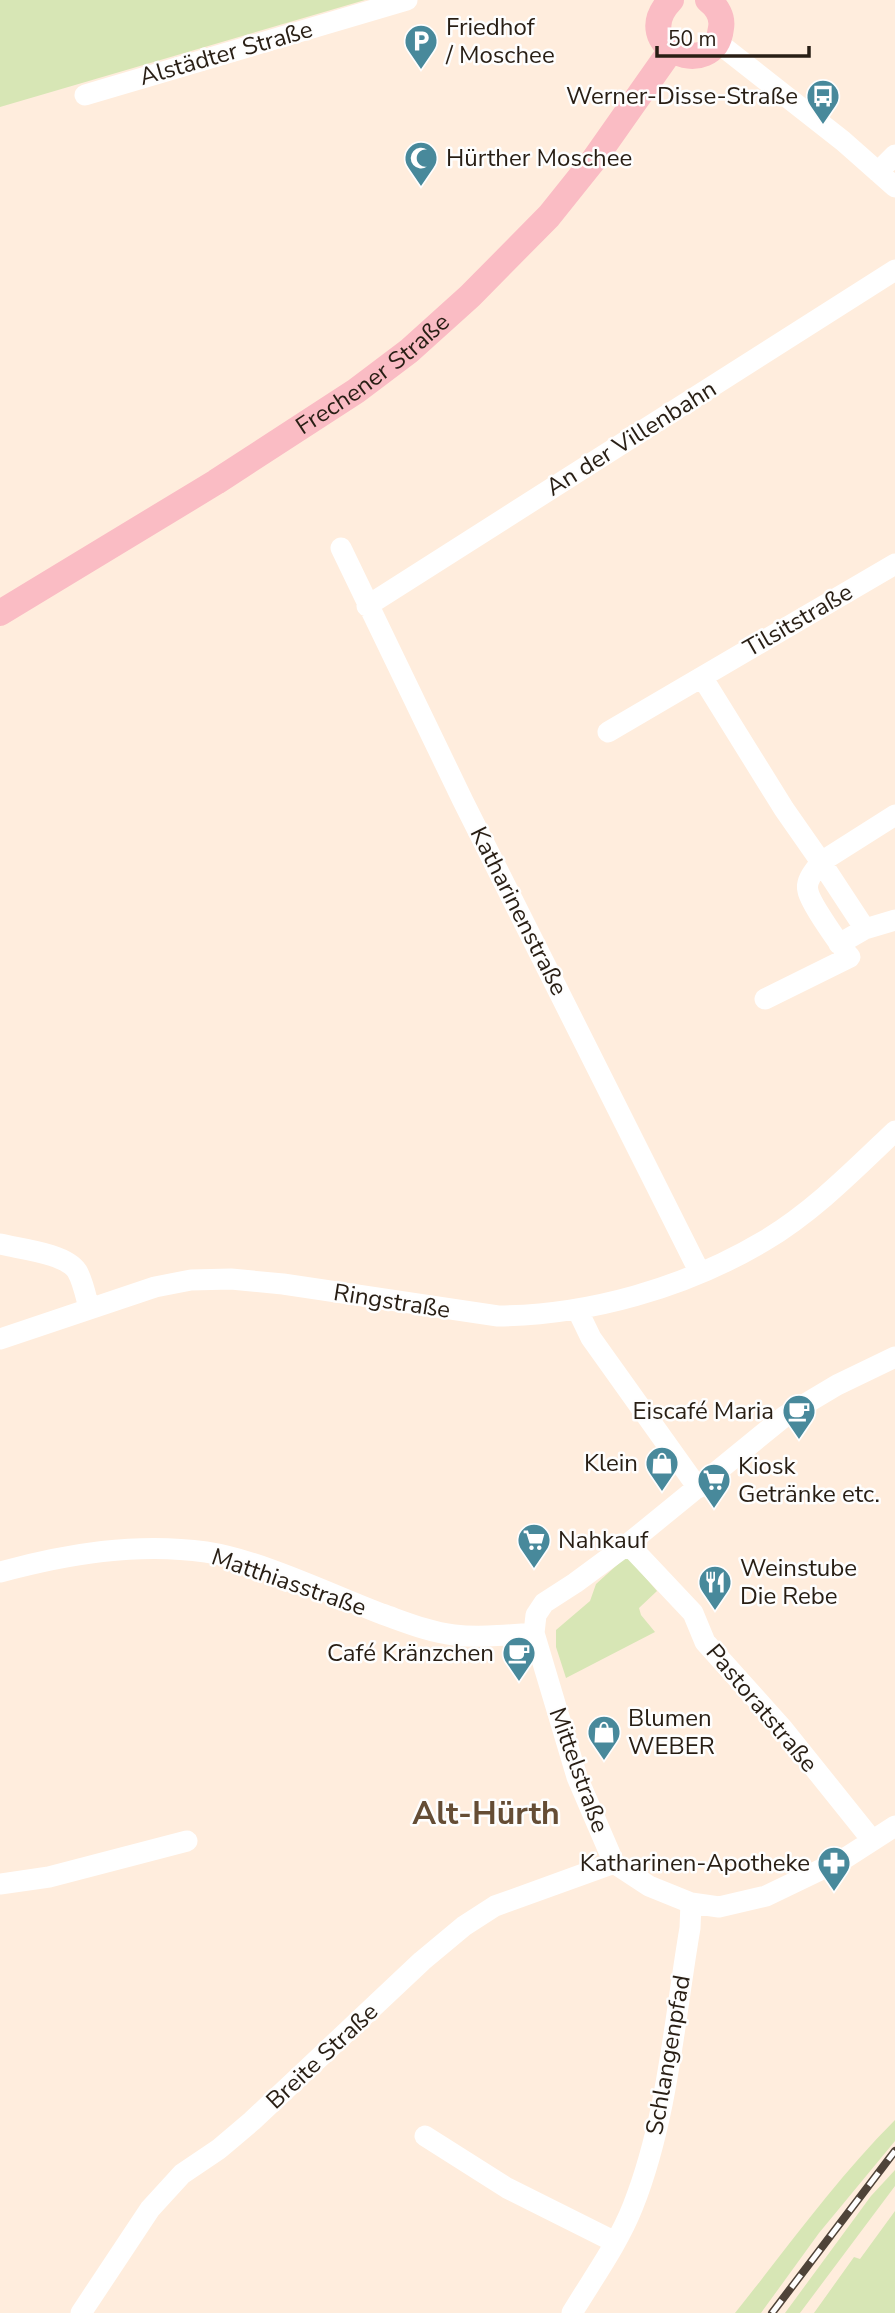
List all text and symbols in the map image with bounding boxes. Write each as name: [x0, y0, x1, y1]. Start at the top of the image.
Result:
place label: Friedhof / Moschee: [445, 11, 555, 71]
street label: Alstädter Straße: [136, 13, 316, 93]
scale bar: [657, 14, 809, 58]
parking icon: Friedhof / Moschee: [402, 22, 440, 71]
text: 50 m: [668, 25, 717, 53]
bus stop icon: Werner-Disse-Straße: [804, 77, 842, 126]
place label: Werner-Disse-Straße: [566, 80, 798, 112]
mosque icon: Hürther Moschee: [402, 139, 440, 188]
place label: Hürther Moschee: [446, 142, 632, 174]
street label: Frechener Straße: [289, 306, 456, 442]
street label: An der Villenbahn: [540, 373, 722, 503]
street label: Tilsitstraße: [738, 576, 858, 664]
street label: Katharinenstraße: [463, 821, 575, 1001]
street label: Ringstraße: [331, 1276, 453, 1326]
cafe icon: Eiscafé Maria: [780, 1392, 818, 1441]
place label: Eiscafé Maria: [632, 1395, 774, 1427]
shop icon: Klein: [643, 1444, 681, 1493]
place label: Klein: [584, 1447, 638, 1479]
place label: Kiosk Getränke etc.: [738, 1450, 880, 1510]
supermarket icon: Kiosk Getränke etc.: [695, 1461, 733, 1510]
supermarket icon: Nahkauf: [515, 1521, 553, 1570]
place label: Nahkauf: [558, 1524, 649, 1556]
street label: Matthiasstraße: [207, 1541, 371, 1623]
place label: Weinstube Die Rebe: [740, 1552, 857, 1612]
restaurant icon: Weinstube Die Rebe: [696, 1563, 734, 1612]
cafe icon: Café Kränzchen: [500, 1634, 538, 1683]
place label: Café Kränzchen: [327, 1637, 494, 1669]
street label: Pastoratstraße: [699, 1637, 825, 1779]
place label: Blumen WEBER: [628, 1702, 715, 1762]
street label: Mittelstraße: [542, 1703, 616, 1837]
shop icon: Blumen WEBER: [585, 1713, 623, 1762]
district label: Alt-Hürth: [412, 1792, 560, 1835]
pharmacy icon: Katharinen-Apotheke: [815, 1844, 853, 1893]
place label: Katharinen-Apotheke: [580, 1847, 810, 1879]
street label: Schlangenpfad: [638, 1973, 698, 2137]
street label: Breite Straße: [259, 1996, 385, 2116]

